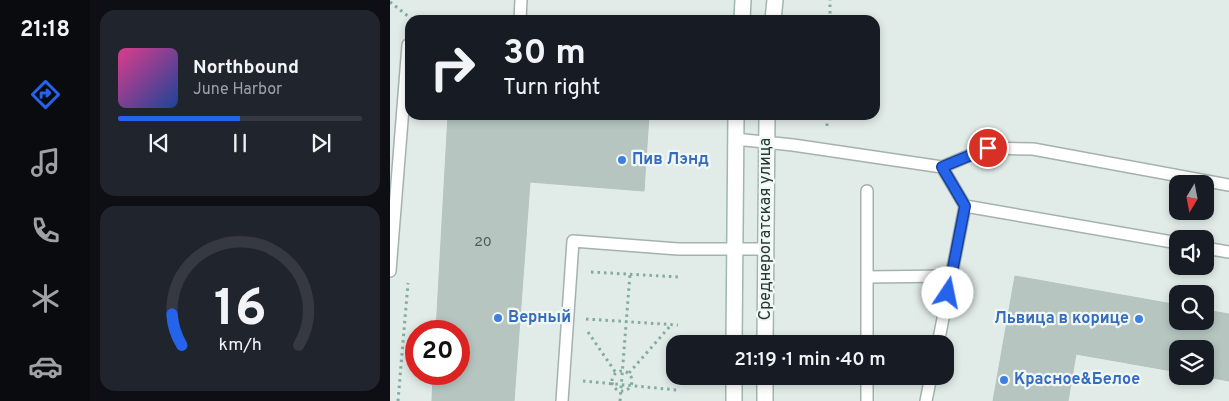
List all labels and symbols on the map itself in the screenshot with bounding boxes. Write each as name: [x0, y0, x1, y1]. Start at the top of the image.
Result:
pin: [967, 127, 1009, 169]
street label: Среднерогатская улица: [756, 138, 776, 320]
place label: Пив Лэнд: [632, 150, 709, 170]
marker: Пив Лэнд: [616, 154, 628, 166]
north arrow: [1169, 175, 1214, 220]
house number: 20: [474, 234, 492, 251]
position arrow: [921, 266, 973, 318]
place label: Верный: [508, 308, 571, 328]
place label: Львица в корице: [994, 309, 1129, 329]
marker: Верный: [492, 312, 504, 324]
marker: Львица в корице: [1133, 313, 1145, 325]
speed limit sign: 20: [405, 320, 470, 385]
place label: Красное&Белое: [1014, 370, 1140, 390]
marker: Красное&Белое: [998, 374, 1010, 386]

